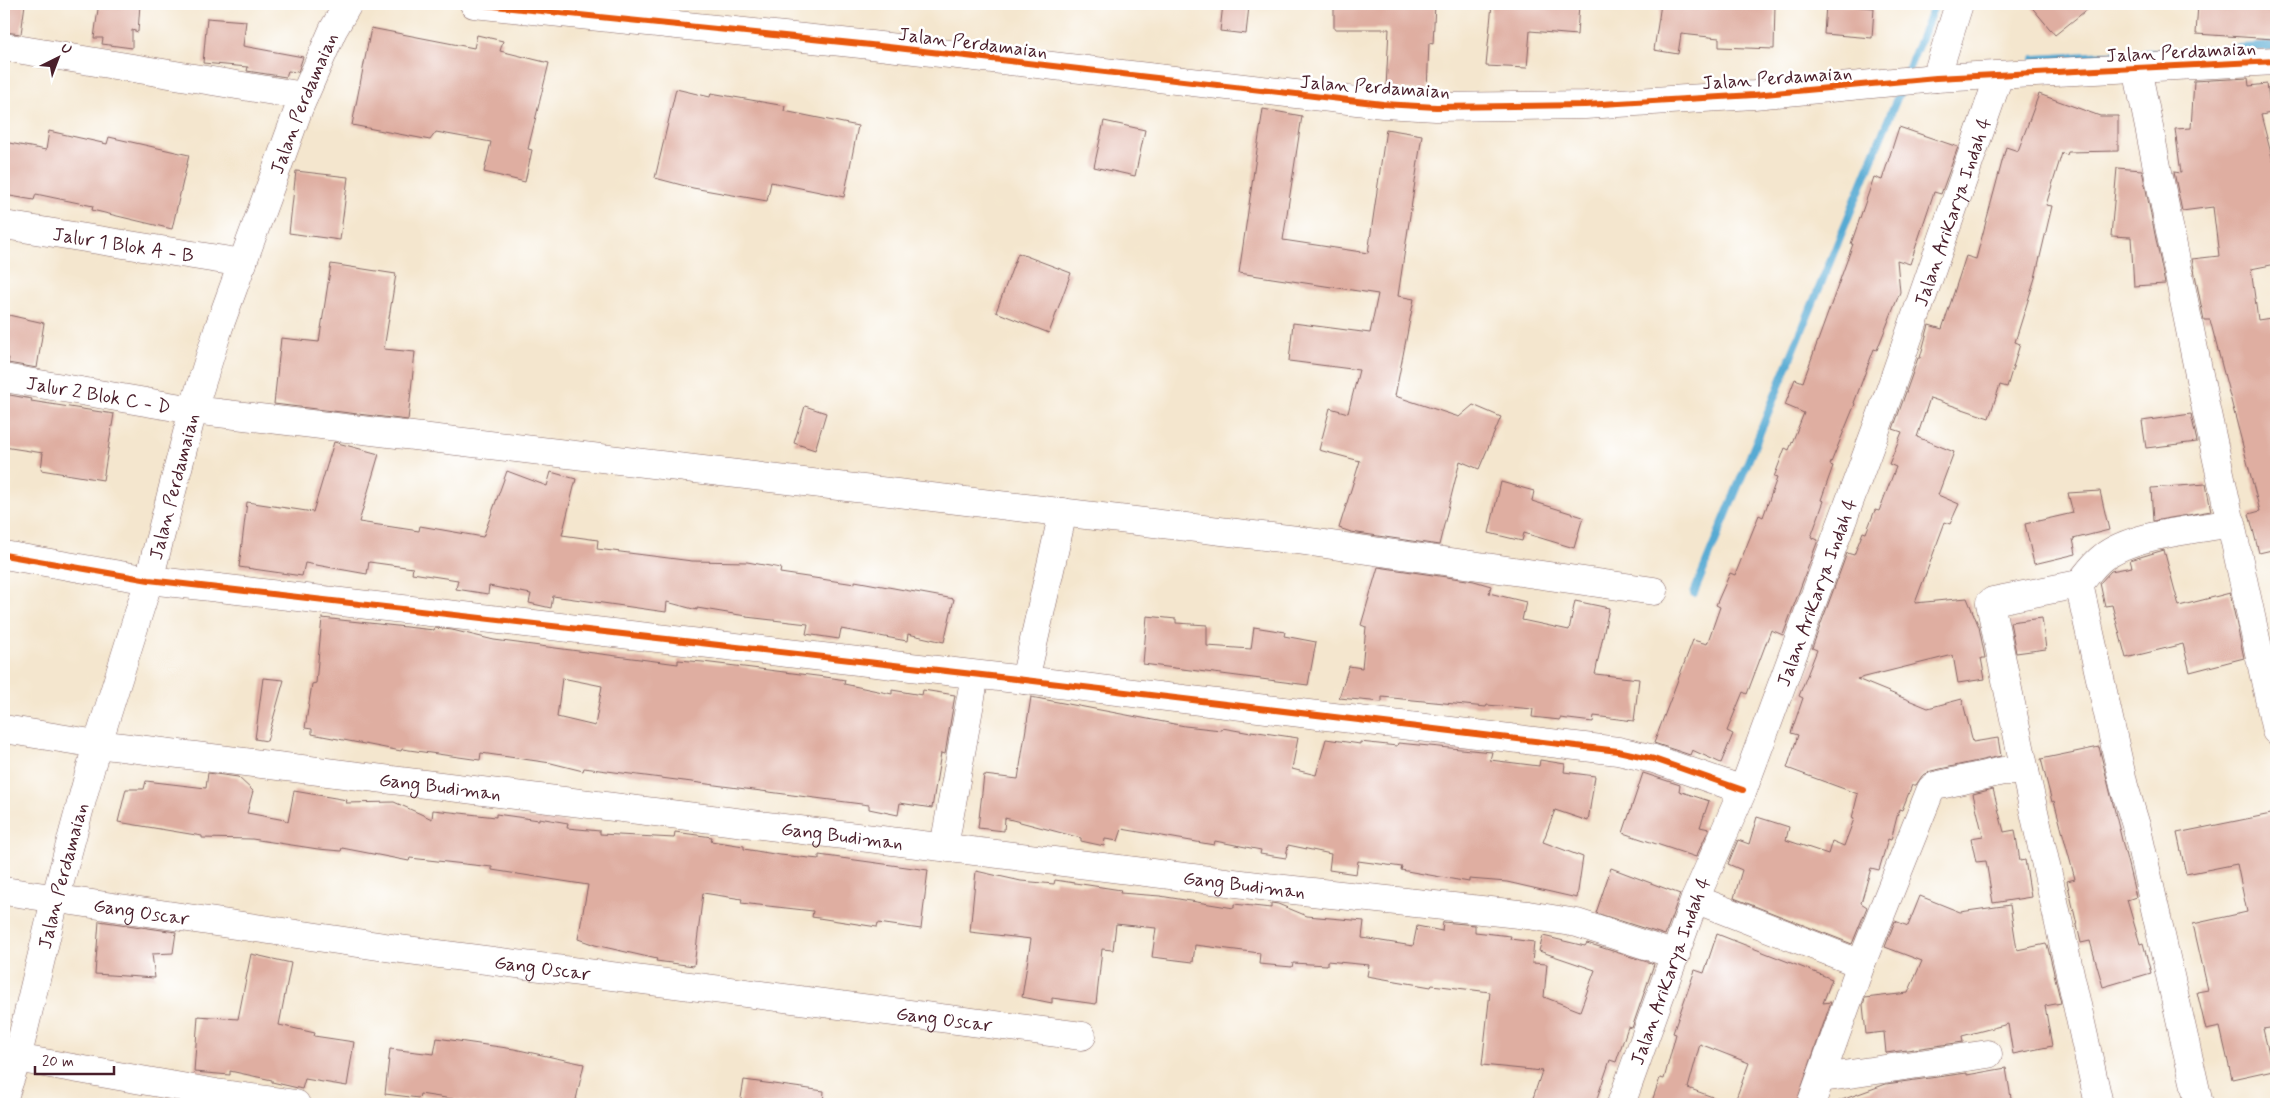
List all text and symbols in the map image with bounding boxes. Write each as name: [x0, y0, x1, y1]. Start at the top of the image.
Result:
street label: Jalan Perdamaian: [897, 22, 1049, 65]
street label: Jalan Perdamaian: [265, 29, 344, 178]
north arrow: [32, 32, 82, 82]
street label: Jalan Perdamaian: [2105, 36, 2257, 69]
text: U: [57, 39, 75, 59]
street label: Jalan Perdamaian: [1701, 61, 1853, 96]
street label: Jalan Perdamaian: [1299, 70, 1451, 105]
street label: Jalan AriKarya Indah 4: [1909, 114, 1998, 310]
street label: Jalur 1 Blok A - B: [51, 222, 196, 269]
street label: Jalur 2 Blok C - D: [24, 371, 172, 420]
street label: Jalan Perdamaian: [144, 411, 206, 563]
street label: Jalan AriKarya Indah 4: [1771, 495, 1864, 690]
street label: Gang Budiman: [378, 768, 503, 807]
street label: Jalan Perdamaian: [33, 800, 95, 952]
street label: Gang Budiman: [780, 817, 905, 856]
street label: Gang Budiman: [1182, 866, 1306, 905]
street label: Jalan AriKarya Indah 4: [1625, 873, 1717, 1069]
street label: Gang Oscar: [92, 893, 191, 932]
street label: Gang Oscar: [493, 950, 592, 987]
street label: Gang Oscar: [895, 1001, 994, 1038]
scale bar: [35, 1043, 114, 1075]
text: 20 m: [42, 1052, 74, 1072]

